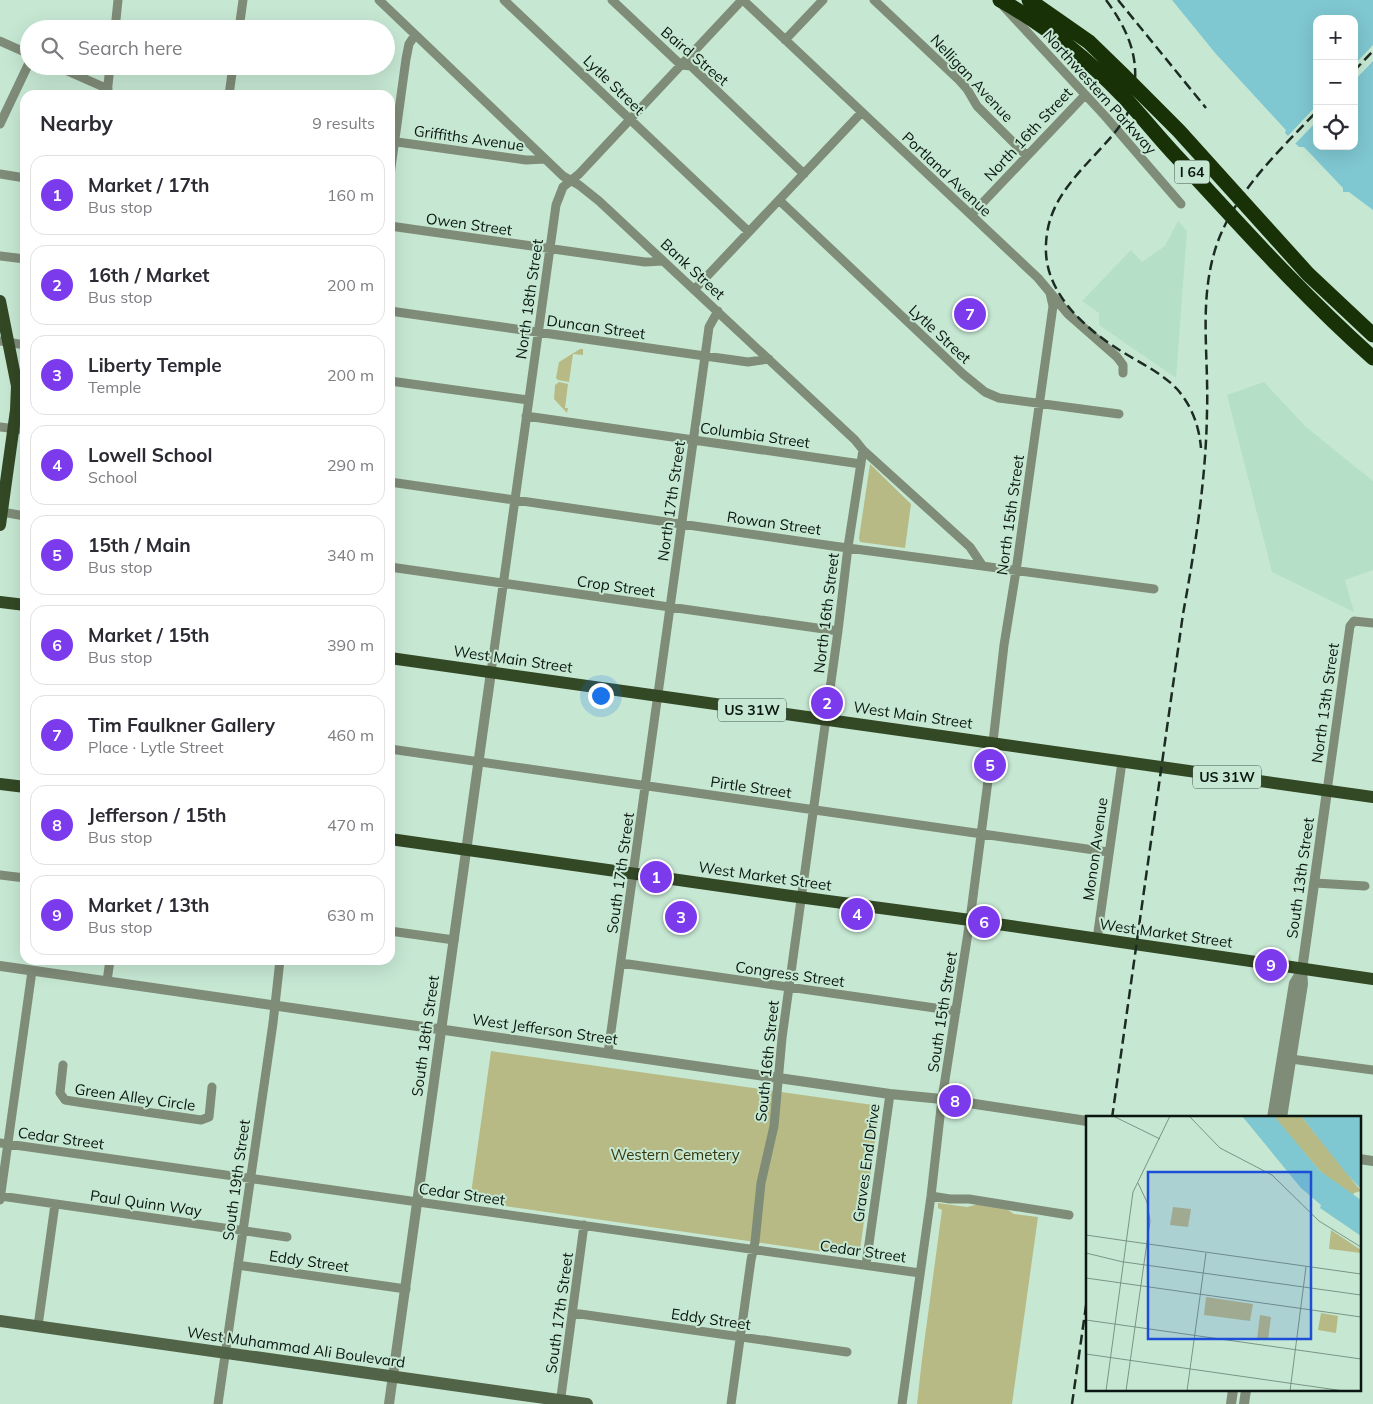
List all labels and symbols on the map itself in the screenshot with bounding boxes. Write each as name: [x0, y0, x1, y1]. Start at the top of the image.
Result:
street label: Baird Street: [657, 22, 733, 90]
street label: Northwestern Parkway: [1039, 26, 1161, 158]
street label: Nelligan Avenue: [926, 30, 1018, 126]
street label: Lytle Street: [579, 51, 649, 119]
street label: North 16th Street: [980, 83, 1076, 185]
street label: Griffiths Avenue: [413, 121, 525, 155]
street label: Portland Avenue: [898, 128, 996, 220]
road number: I 64: [1174, 160, 1210, 183]
street label: Owen Street: [425, 209, 513, 239]
street label: Bank Street: [657, 234, 729, 304]
street label: North 18th Street: [511, 238, 547, 360]
pin: 7: [954, 295, 986, 333]
street label: Lytle Street: [905, 300, 975, 368]
street label: Duncan Street: [546, 311, 646, 343]
street label: Columbia Street: [699, 418, 811, 452]
street label: North 17th Street: [653, 440, 689, 562]
street label: North 15th Street: [992, 454, 1028, 576]
street label: Rowan Street: [726, 507, 822, 539]
street label: North 16th Street: [809, 552, 843, 674]
street label: Crop Street: [576, 571, 656, 601]
street label: West Main Street: [452, 641, 574, 677]
street label: North 13th Street: [1307, 642, 1343, 764]
your location: [588, 683, 614, 709]
pin: 2: [811, 684, 843, 722]
street label: West Main Street: [852, 697, 974, 733]
road number: US 31W: [718, 698, 786, 722]
pin: 5: [974, 746, 1006, 784]
road number: US 31W: [1193, 766, 1261, 789]
street label: Pirtle Street: [709, 772, 793, 802]
street label: Monon Avenue: [1078, 796, 1112, 902]
street label: South 17th Street: [602, 811, 638, 935]
street label: South 13th Street: [1282, 816, 1318, 940]
street label: West Market Street: [697, 857, 833, 895]
pin: 1: [640, 858, 672, 896]
pin: 4: [841, 895, 873, 933]
pin: 3: [665, 898, 697, 936]
pin: 6: [968, 903, 1000, 941]
street label: West Market Street: [1098, 914, 1234, 952]
pin: 9: [1255, 946, 1287, 984]
street label: South 15th Street: [923, 950, 961, 1074]
street label: Congress Street: [734, 957, 846, 991]
street label: South 18th Street: [407, 974, 443, 1098]
street label: South 16th Street: [751, 999, 783, 1123]
street label: West Jefferson Street: [471, 1009, 619, 1049]
street label: Green Alley Circle: [73, 1079, 197, 1115]
pin: 8: [939, 1082, 971, 1120]
street label: Graves End Drive: [848, 1103, 884, 1223]
inset map: [1086, 1116, 1360, 1392]
street label: South 19th Street: [218, 1118, 254, 1242]
street label: Cedar Street: [17, 1123, 105, 1153]
park label: Western Cemetery: [610, 1145, 740, 1164]
street label: Cedar Street: [418, 1179, 506, 1209]
street label: Paul Quinn Way: [89, 1186, 203, 1220]
street label: Cedar Street: [819, 1236, 907, 1266]
street label: Eddy Street: [268, 1246, 350, 1276]
street label: South 17th Street: [541, 1251, 577, 1375]
street label: Eddy Street: [670, 1304, 752, 1334]
street label: West Muhammad Ali Boulevard: [186, 1322, 406, 1372]

